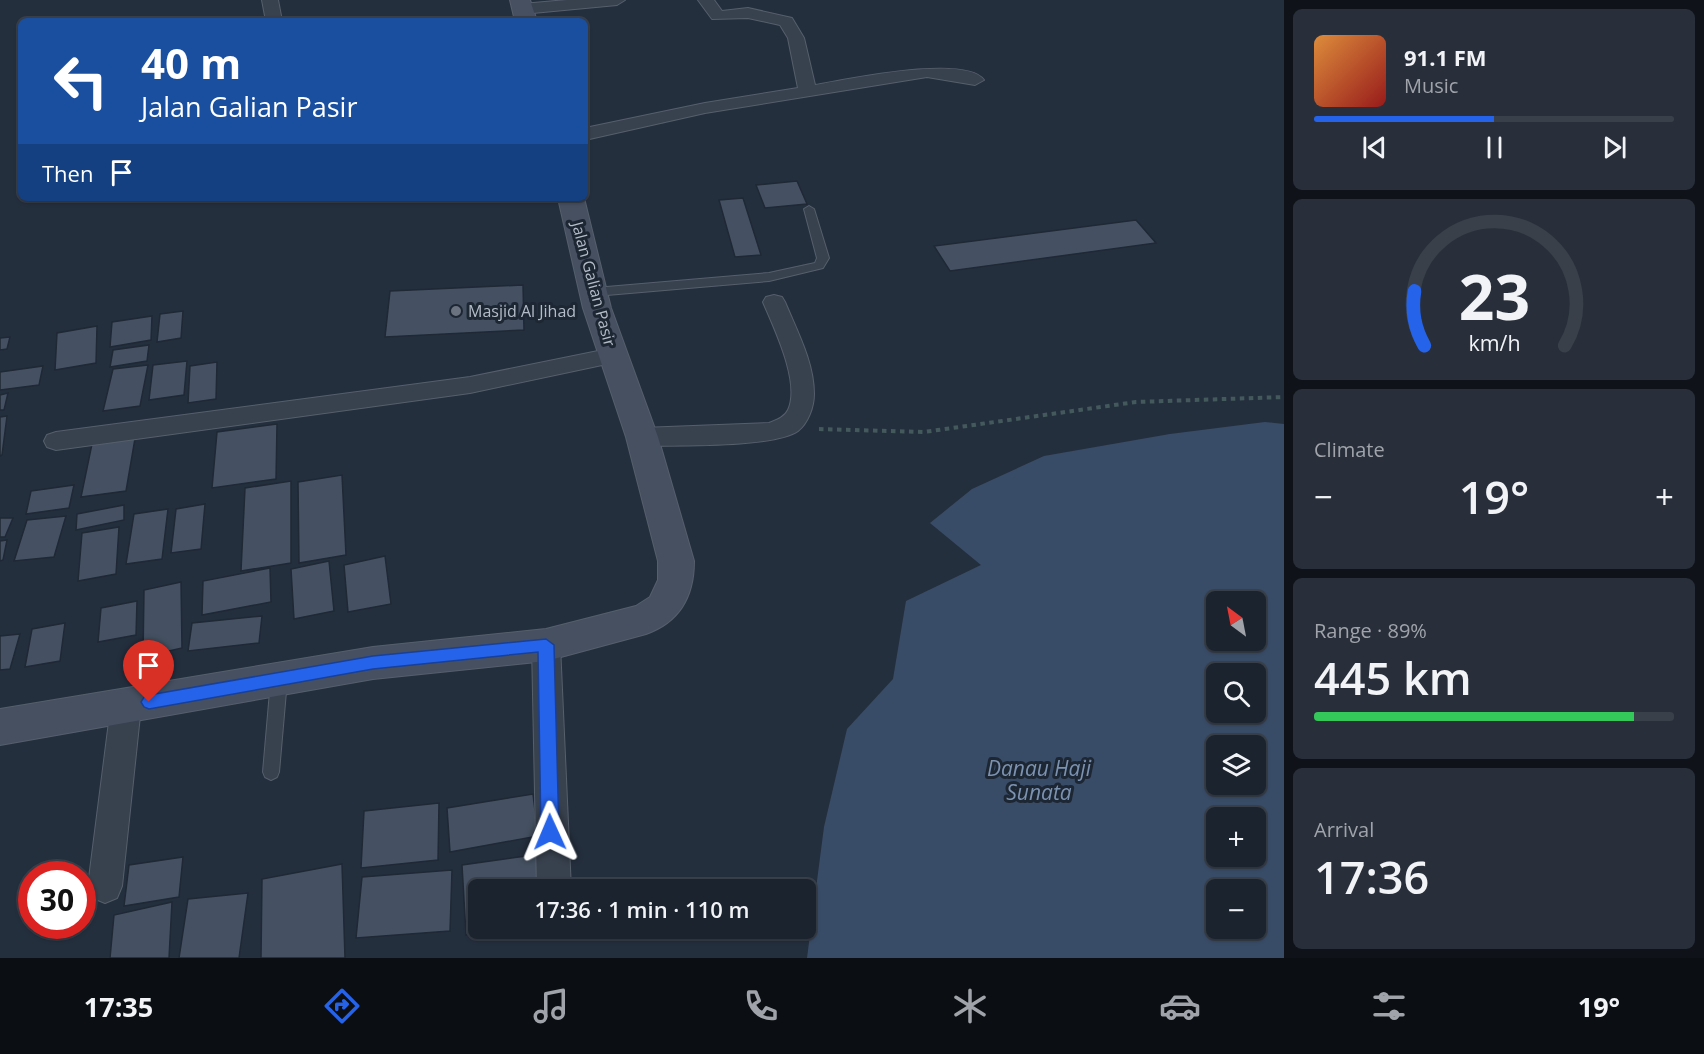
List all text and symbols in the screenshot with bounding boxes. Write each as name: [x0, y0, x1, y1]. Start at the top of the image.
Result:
text: 40 m: [141, 34, 241, 91]
icon: left: [42, 42, 120, 120]
text: 91.1 FM: [1404, 42, 1487, 72]
text: Music: [1404, 72, 1458, 99]
text: Jalan Galian Pasir: [141, 88, 357, 125]
icon: previous: [1358, 131, 1391, 164]
icon: pause: [1478, 131, 1511, 164]
icon: next: [1598, 131, 1631, 164]
icon: arrive: [105, 156, 138, 189]
text: Then: [42, 158, 93, 188]
street label: Jalan Galian Pasir: [566, 217, 621, 349]
text: 23: [1458, 253, 1530, 338]
place label: Masjid Al Jihad: [468, 300, 576, 322]
marker: Masjid Al Jihad: [449, 304, 463, 318]
text: km/h: [1468, 329, 1520, 358]
text: Climate: [1314, 436, 1385, 463]
text: 19°: [1459, 466, 1529, 527]
text: −: [1314, 474, 1333, 519]
text: +: [1655, 474, 1674, 519]
north arrow: [1206, 591, 1266, 651]
map controls: [1206, 591, 1266, 939]
text: Range · 89%: [1314, 617, 1427, 644]
pin: [123, 640, 174, 702]
text: 445 km: [1314, 647, 1472, 708]
icon: arrive: [132, 649, 165, 682]
button: search: [1206, 663, 1266, 723]
button: layers: [1206, 735, 1266, 795]
water label: Danau Haji Sunata: [987, 754, 1092, 806]
position arrow: [518, 800, 582, 864]
button: +: [1206, 807, 1266, 867]
text: Arrival: [1314, 816, 1374, 843]
text: 17:36: [1314, 846, 1429, 907]
speed limit sign: 30: [18, 861, 96, 939]
button: −: [1206, 879, 1266, 939]
text: 17:36 · 1 min · 110 m: [534, 894, 750, 924]
icon: directions: [321, 985, 363, 1027]
icon: music: [530, 985, 572, 1027]
icon: phone: [740, 985, 782, 1027]
icon: climate: [949, 985, 991, 1027]
icon: car: [1159, 985, 1201, 1027]
icon: filters: [1368, 985, 1410, 1027]
text: 17:35: [84, 988, 153, 1025]
text: 19°: [1578, 988, 1620, 1025]

